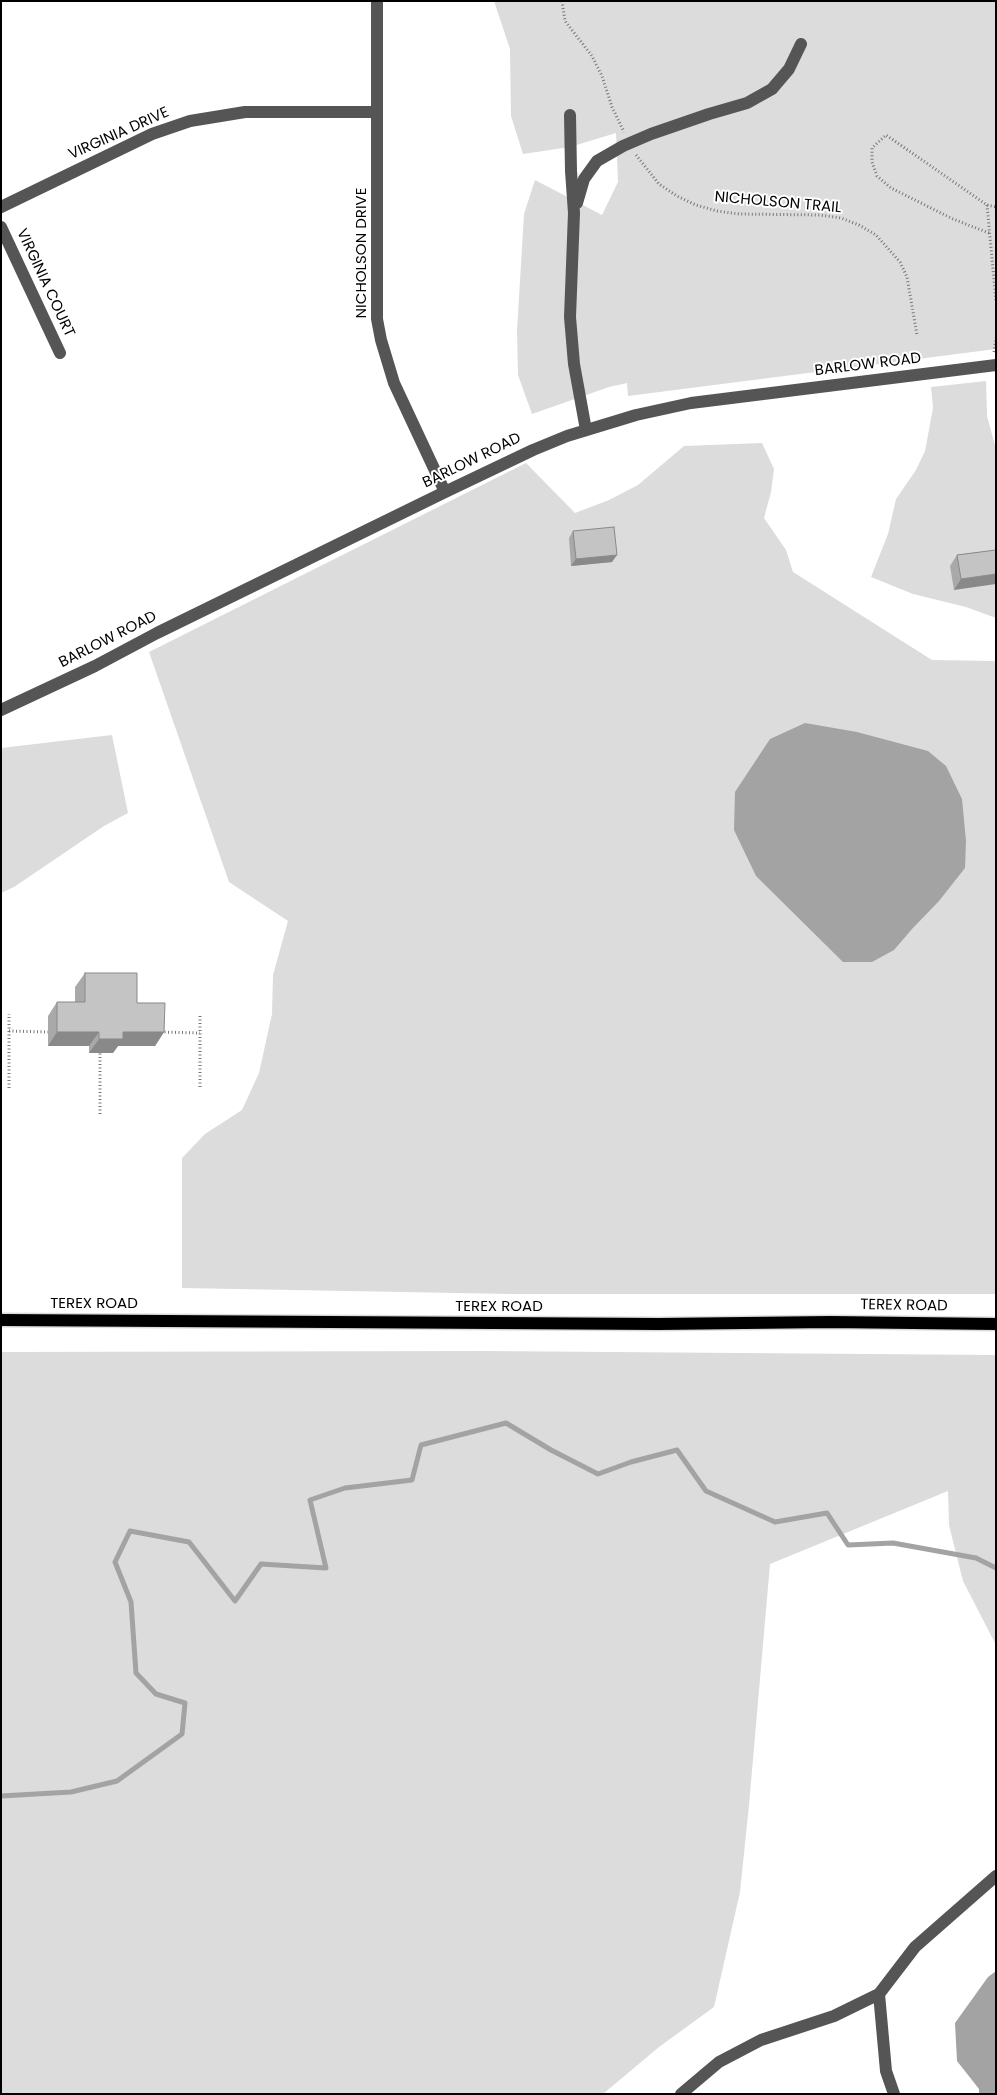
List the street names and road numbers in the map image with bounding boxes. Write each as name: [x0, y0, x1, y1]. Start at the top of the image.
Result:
street label: VIRGINIA DRIVE: [66, 104, 172, 164]
street label: NICHOLSON DRIVE: [353, 188, 371, 318]
street label: NICHOLSON TRAIL: [714, 188, 842, 218]
street label: VIRGINIA COURT: [12, 226, 78, 340]
street label: BARLOW ROAD: [814, 350, 922, 380]
street label: BARLOW ROAD: [420, 429, 524, 493]
street label: BARLOW ROAD: [56, 608, 160, 672]
street label: TEREX ROAD: [50, 1295, 138, 1313]
street label: TEREX ROAD: [860, 1296, 948, 1316]
street label: TEREX ROAD: [455, 1298, 543, 1316]

